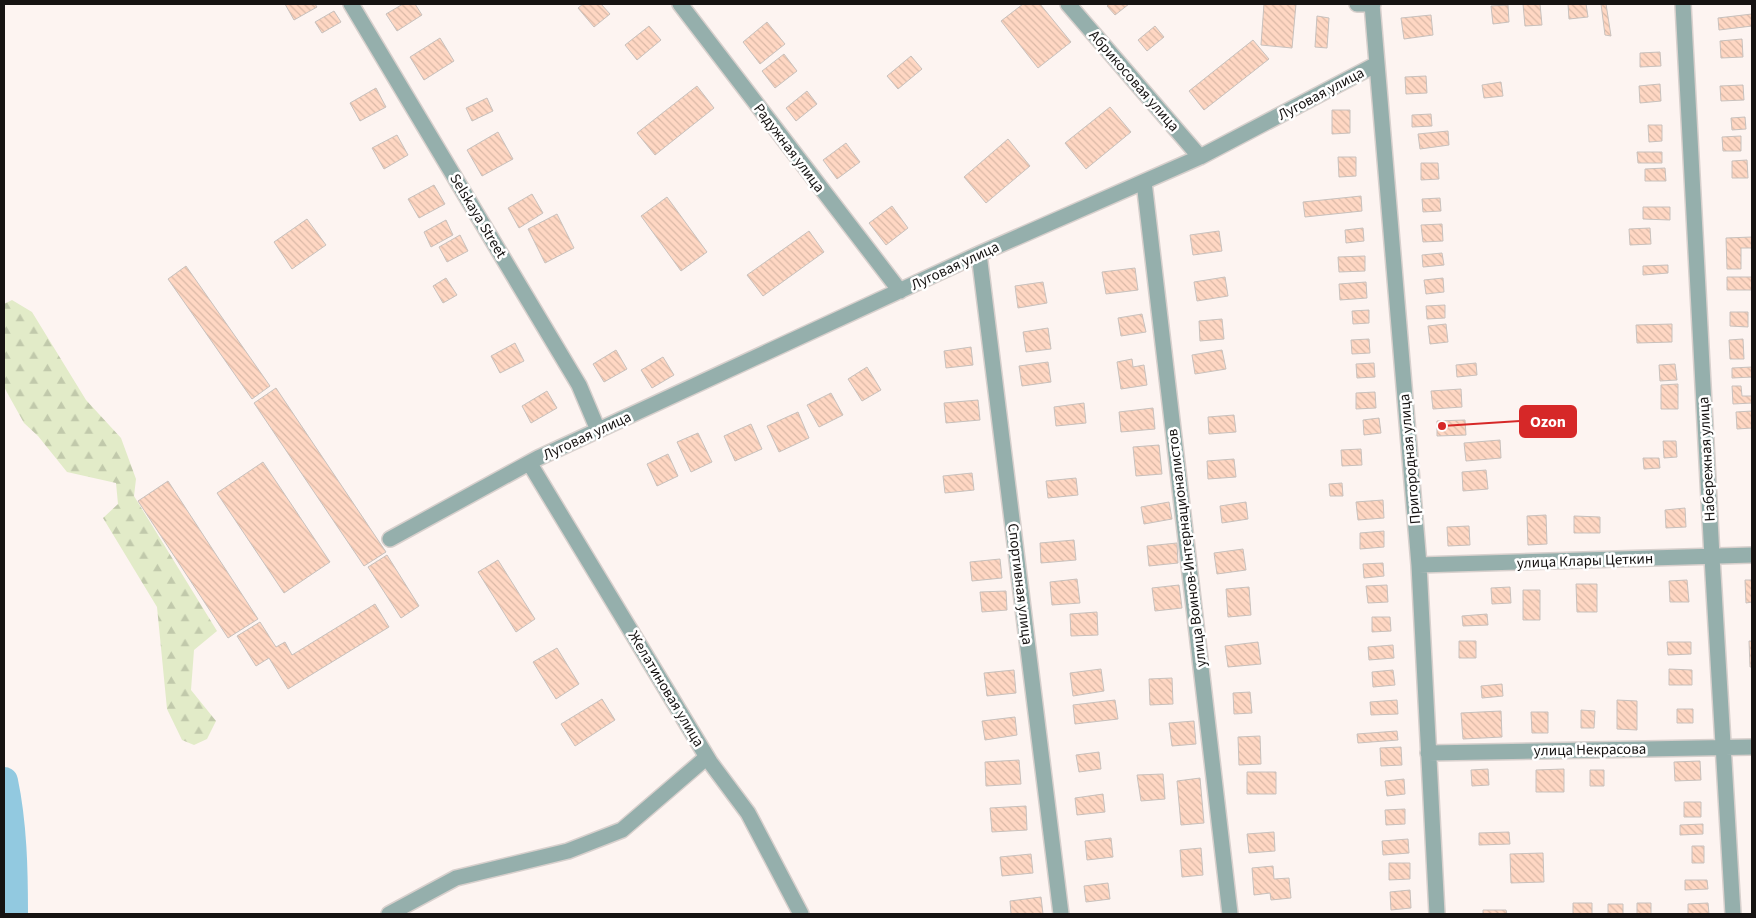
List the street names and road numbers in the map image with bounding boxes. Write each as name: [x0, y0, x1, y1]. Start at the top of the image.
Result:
street label: Абрикосовая улица: [1084, 26, 1184, 136]
street label: Луговая улица: [1274, 62, 1368, 126]
street label: Радужная улица: [749, 99, 829, 197]
street label: Selskaya Street: [444, 170, 512, 262]
street label: Луговая улица: [907, 236, 1003, 296]
street label: Пригородная улица: [1394, 393, 1426, 525]
street label: Набережная улица: [1693, 396, 1721, 522]
street label: Луговая улица: [539, 406, 635, 466]
street label: улица Воинов-Интернационалистов: [1162, 427, 1212, 668]
street label: Спортивная улица: [1002, 522, 1038, 646]
street label: улица Клары Цеткин: [1516, 548, 1654, 574]
street label: Желатиновая улица: [623, 627, 709, 751]
street label: улица Некрасова: [1534, 739, 1646, 761]

